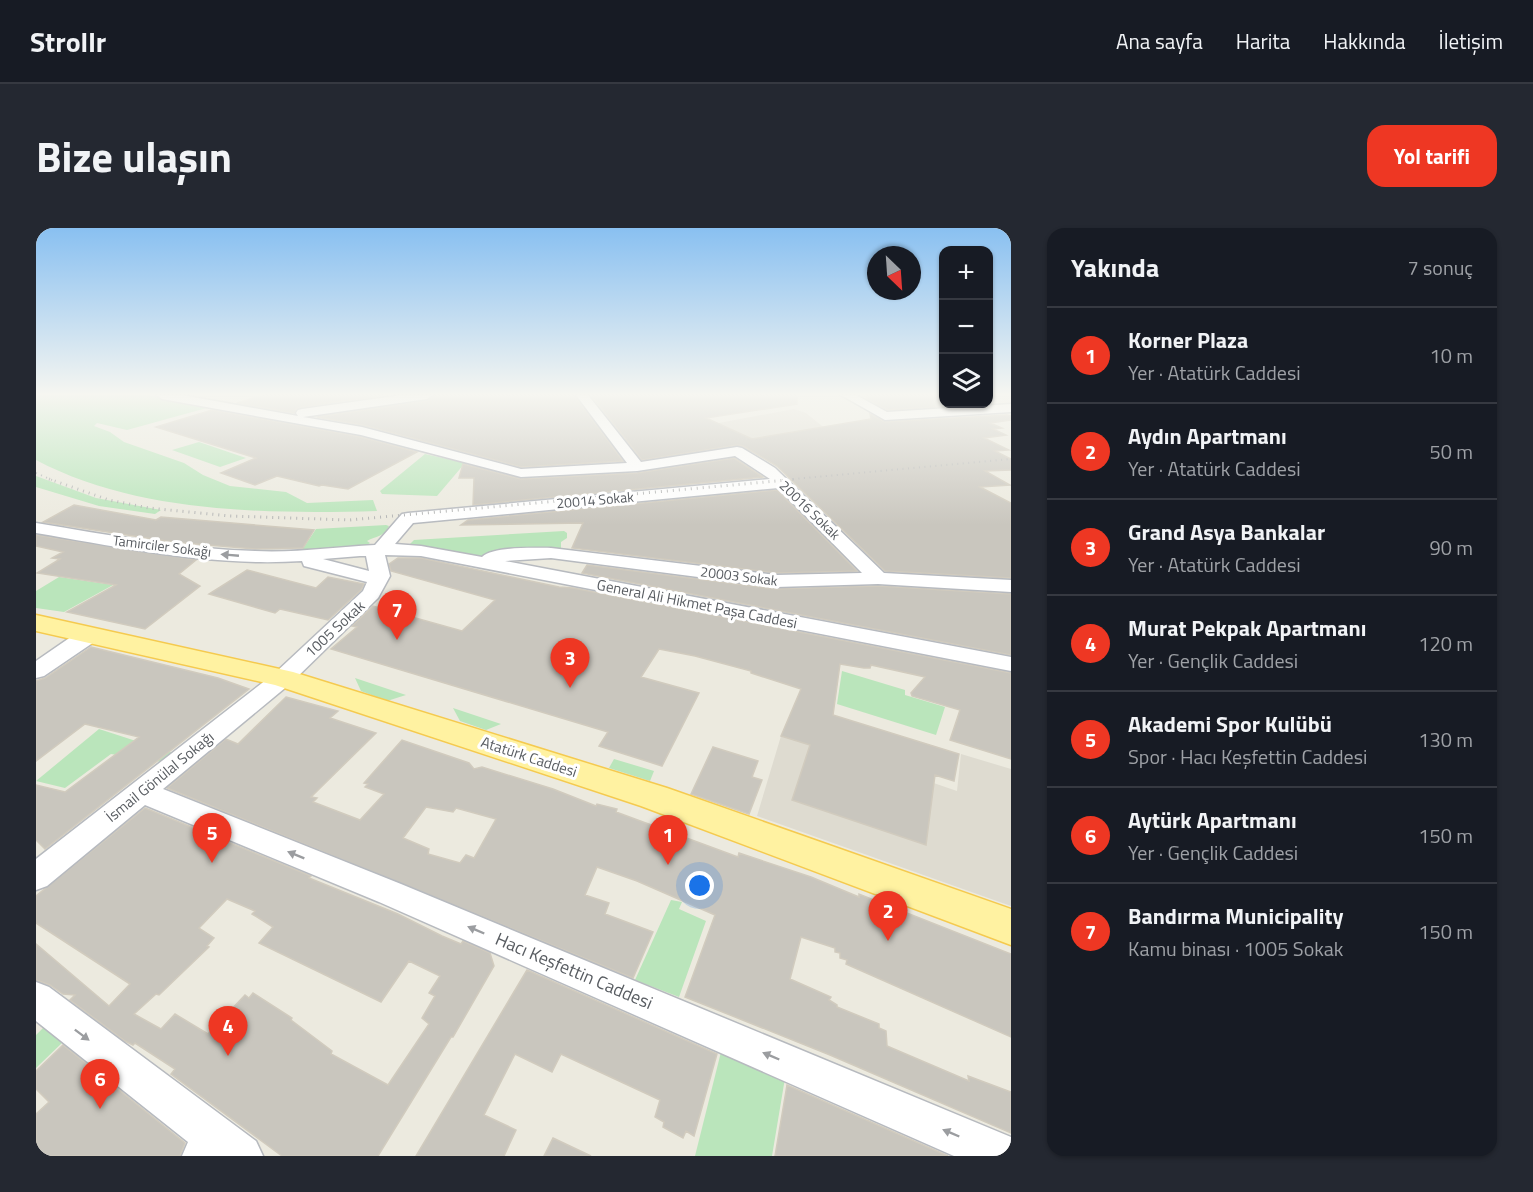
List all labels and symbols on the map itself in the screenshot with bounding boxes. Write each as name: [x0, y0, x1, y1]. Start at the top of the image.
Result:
north arrow: [867, 246, 921, 300]
street label: 20016 Sokak: [775, 475, 846, 544]
street label: 20014 Sokak: [555, 486, 635, 513]
street label: Tamirciler Sokağı: [112, 529, 212, 562]
one-way arrow: [221, 550, 240, 560]
street label: 20003 Sokak: [699, 560, 779, 591]
street label: General Ali Hikmet Paşa Caddesi: [595, 573, 799, 634]
pin: 7: [378, 590, 416, 640]
street label: 1005 Sokak: [299, 595, 370, 663]
pin: 3: [550, 638, 590, 688]
street label: İsmail Gönülal Sokağı: [101, 726, 219, 828]
street label: Atatürk Caddesi: [478, 730, 580, 783]
pin: 5: [192, 814, 231, 863]
pin: 1: [648, 816, 688, 865]
one-way arrow: [287, 850, 305, 859]
your location: [685, 871, 714, 900]
pin: 2: [868, 892, 908, 941]
one-way arrow: [468, 925, 485, 934]
street label: Hacı Keşfettin Caddesi: [491, 925, 657, 1016]
pin: 4: [208, 1006, 248, 1056]
one-way arrow: [74, 1029, 89, 1041]
one-way arrow: [762, 1051, 780, 1061]
pin: 6: [80, 1060, 120, 1109]
one-way arrow: [941, 1128, 959, 1138]

